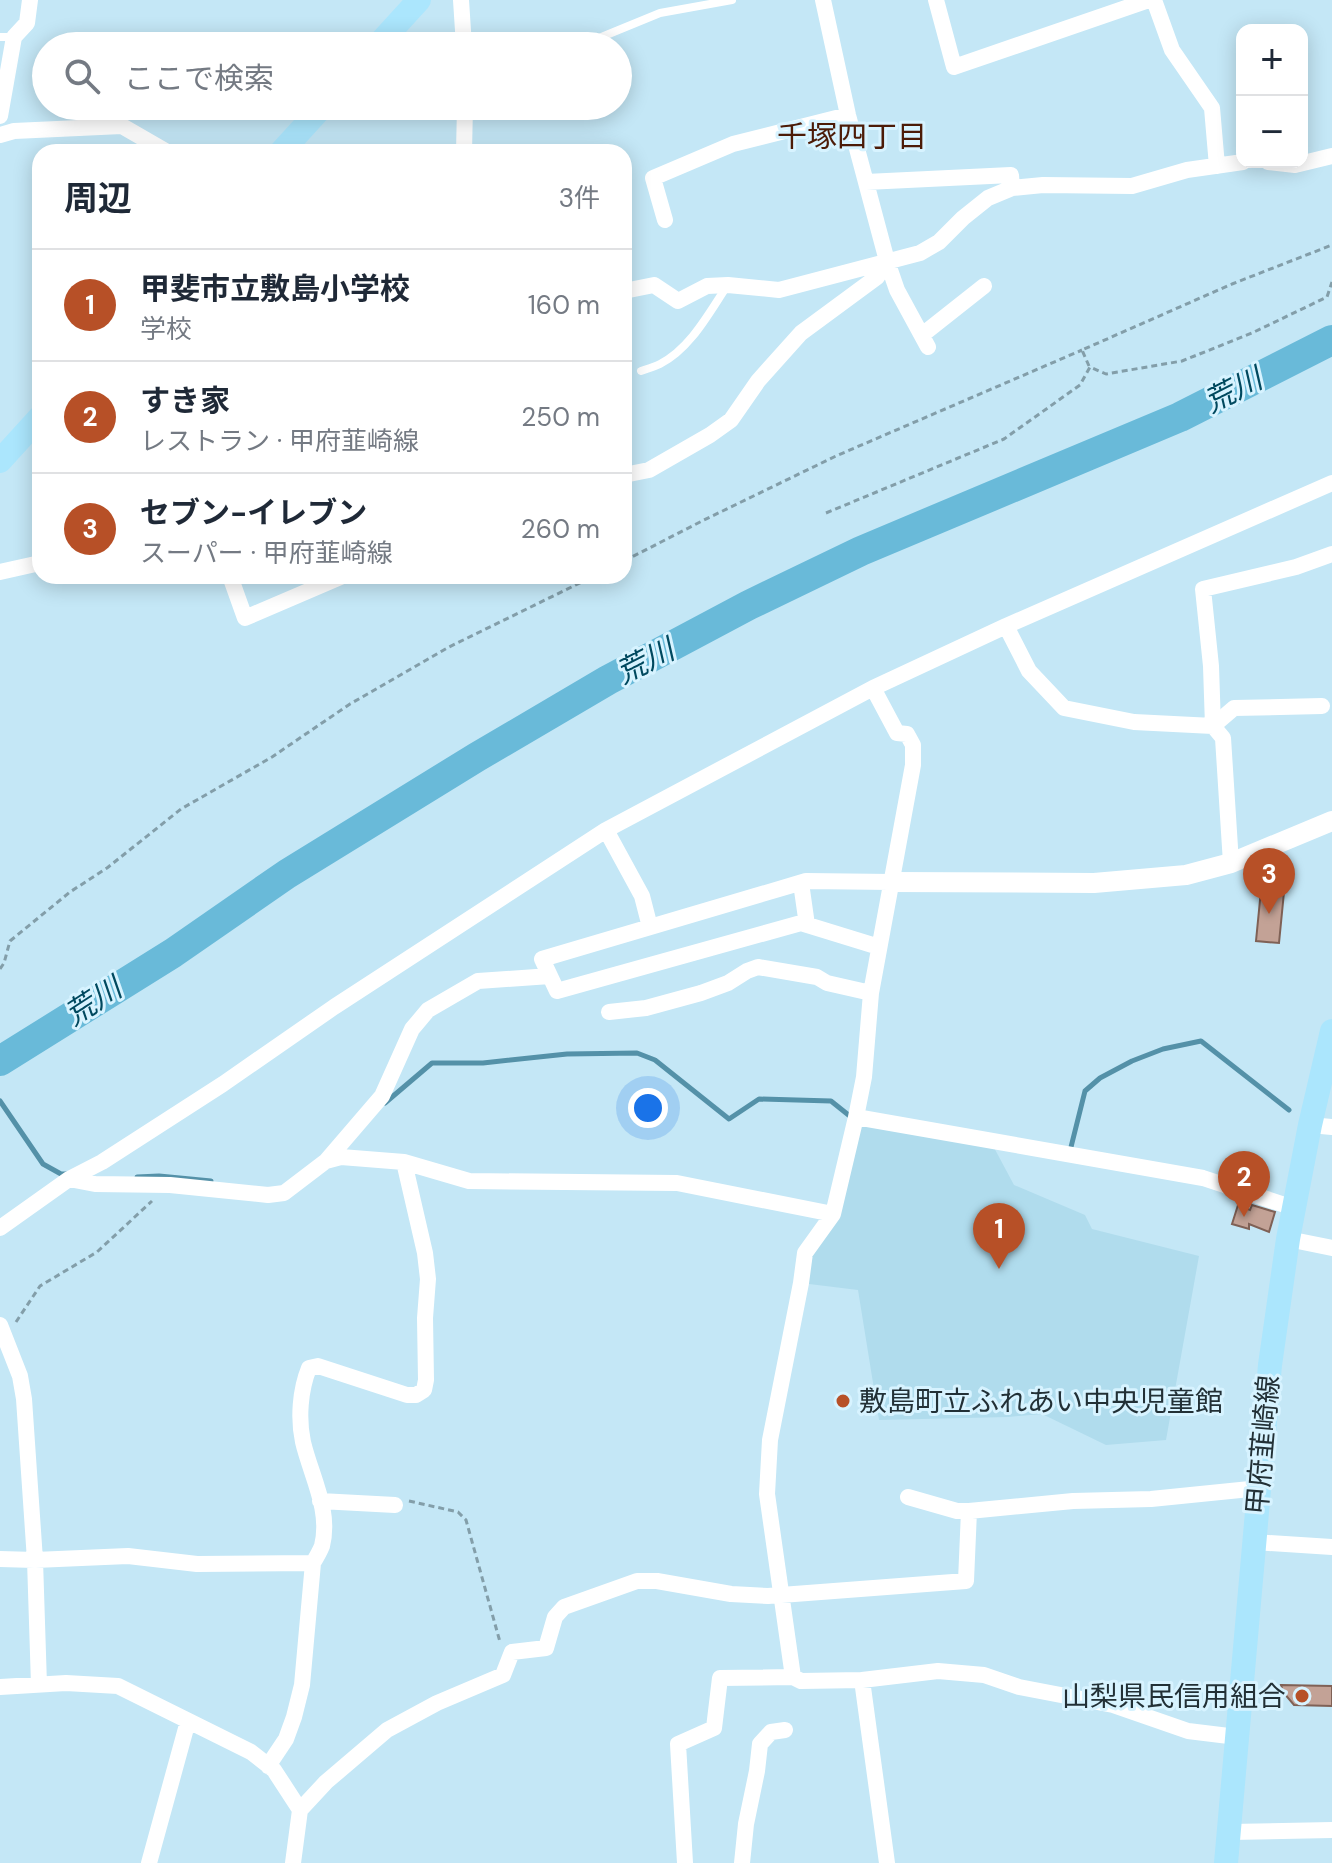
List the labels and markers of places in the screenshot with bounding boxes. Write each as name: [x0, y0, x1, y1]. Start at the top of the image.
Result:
pin: 3: [1243, 848, 1295, 914]
pin: 2: [1218, 1151, 1270, 1217]
pin: 1: [973, 1203, 1025, 1269]
place label: 敷島町立ふれあい中央児童館: [859, 1383, 1223, 1420]
marker: 敷島町立ふれあい中央児童館: [834, 1392, 852, 1410]
place label: 山梨県民信用組合: [1062, 1678, 1286, 1715]
marker: 山梨県民信用組合: [1293, 1687, 1311, 1705]

